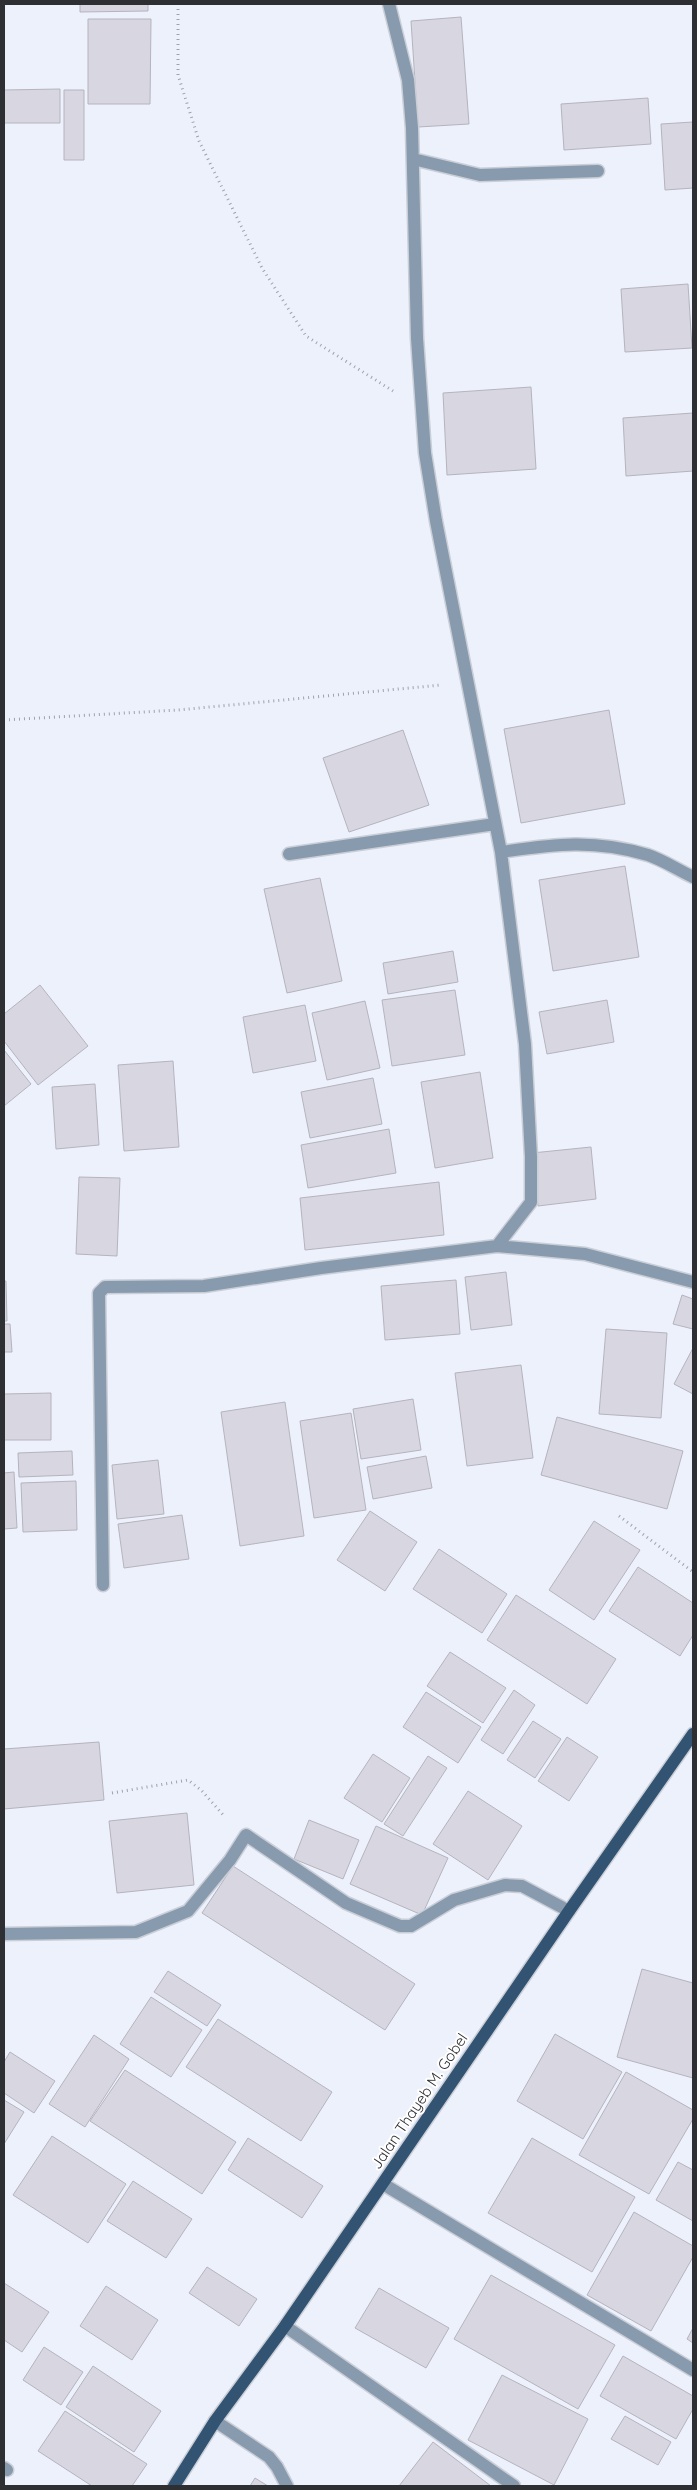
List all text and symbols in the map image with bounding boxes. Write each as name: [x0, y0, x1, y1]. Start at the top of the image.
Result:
street label: Jalan Thayeb M. Gobel: [367, 2030, 471, 2172]

